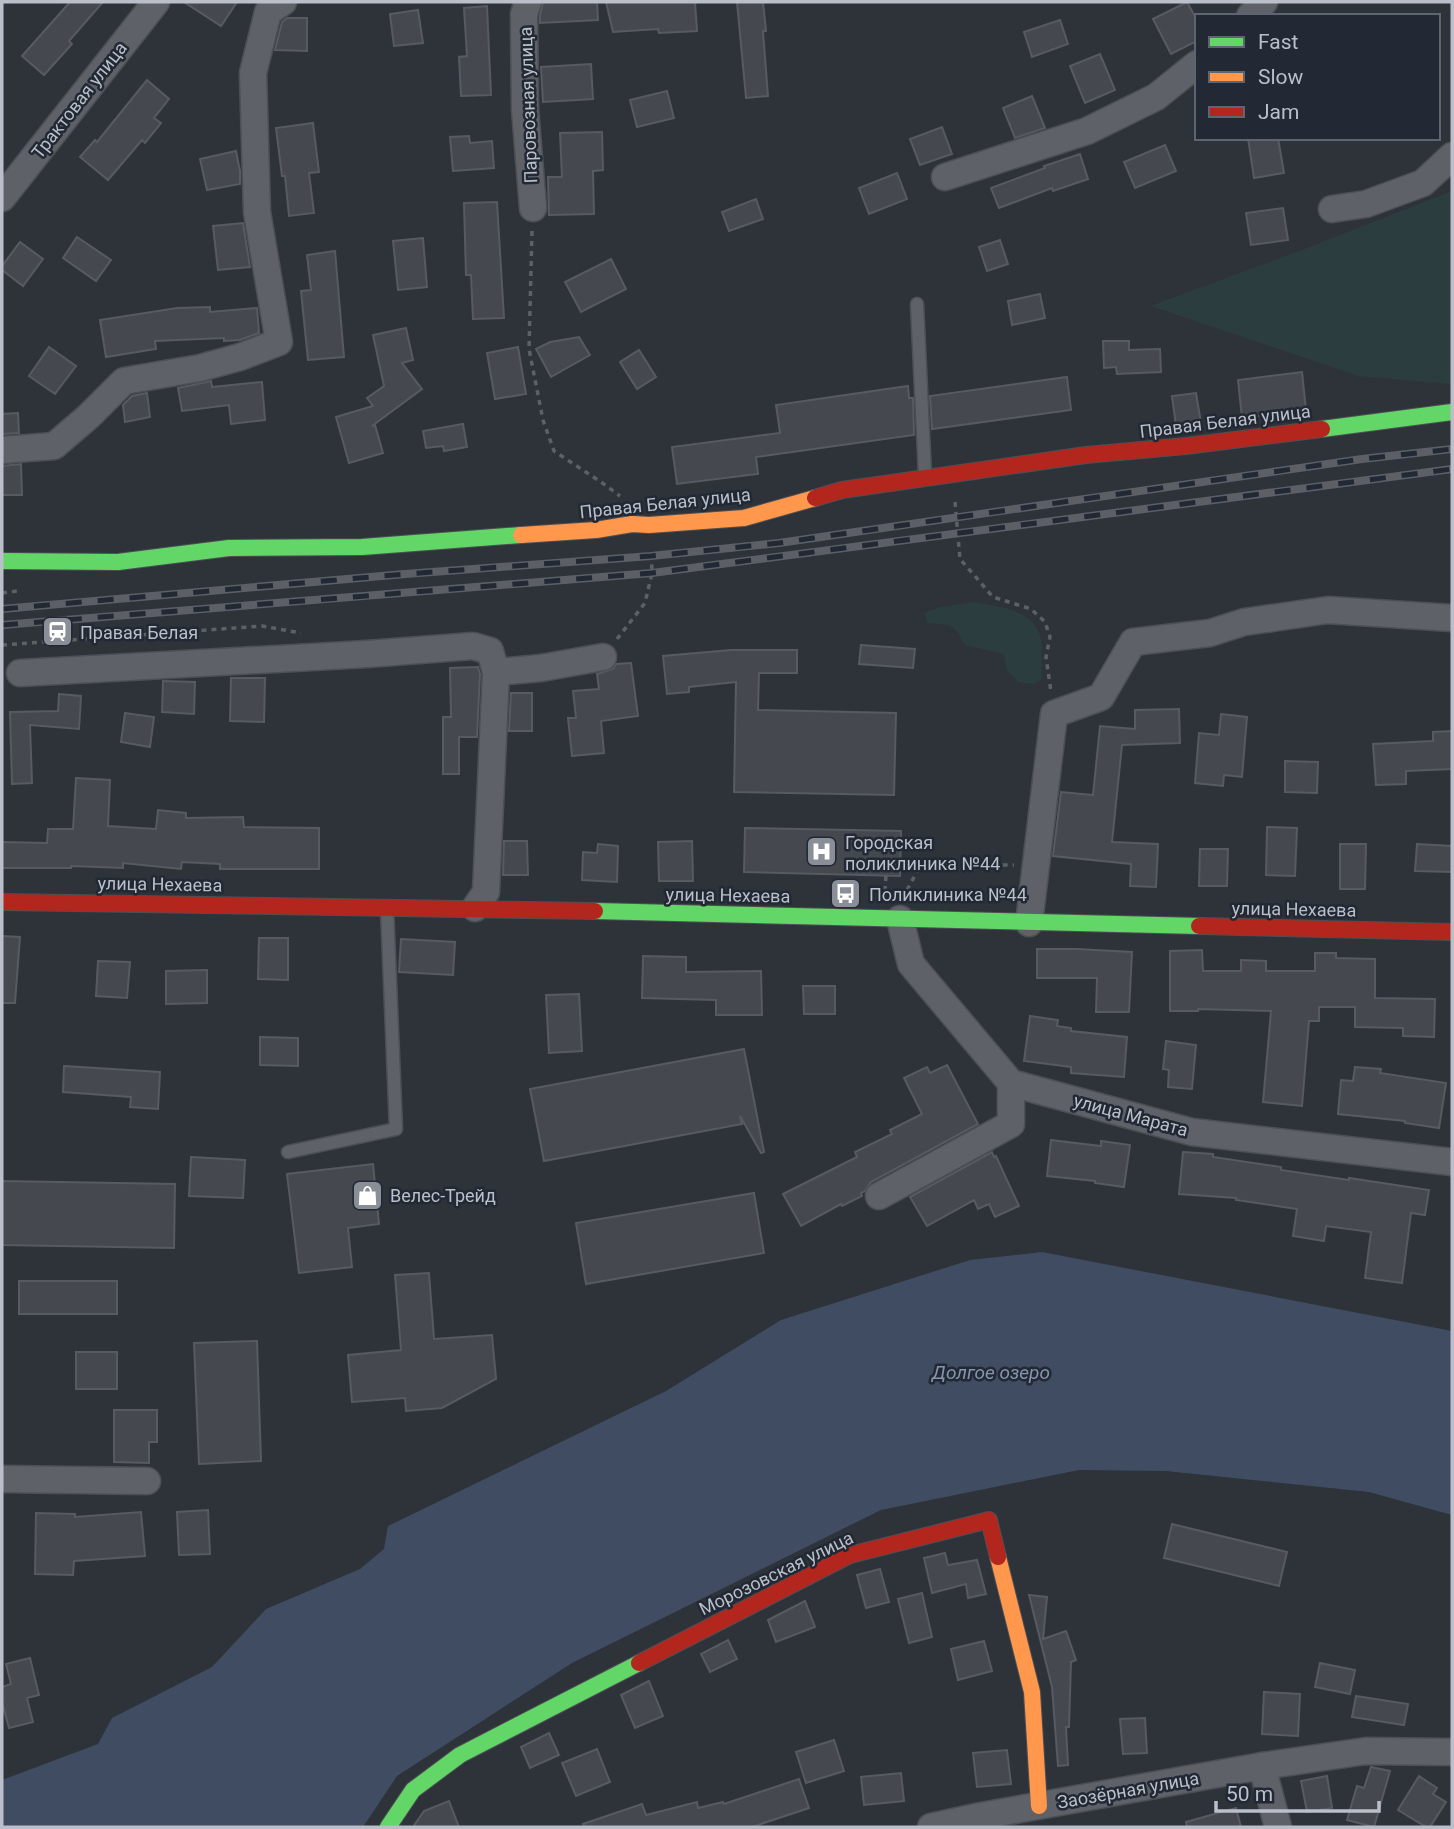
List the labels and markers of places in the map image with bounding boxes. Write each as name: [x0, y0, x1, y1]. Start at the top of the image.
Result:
station icon: Правая Белая: [40, 615, 74, 649]
place label: Правая Белая: [80, 622, 198, 643]
place label: Городская поликлиника №44: [845, 832, 1000, 874]
hospital icon: Городская поликлиника №44: [805, 835, 839, 869]
bus stop icon: Поликлиника №44: [829, 877, 863, 911]
place label: Поликлиника №44: [869, 884, 1027, 905]
shop icon: Велес-Трейд: [350, 1178, 384, 1212]
place label: Велес-Трейд: [390, 1185, 496, 1206]

